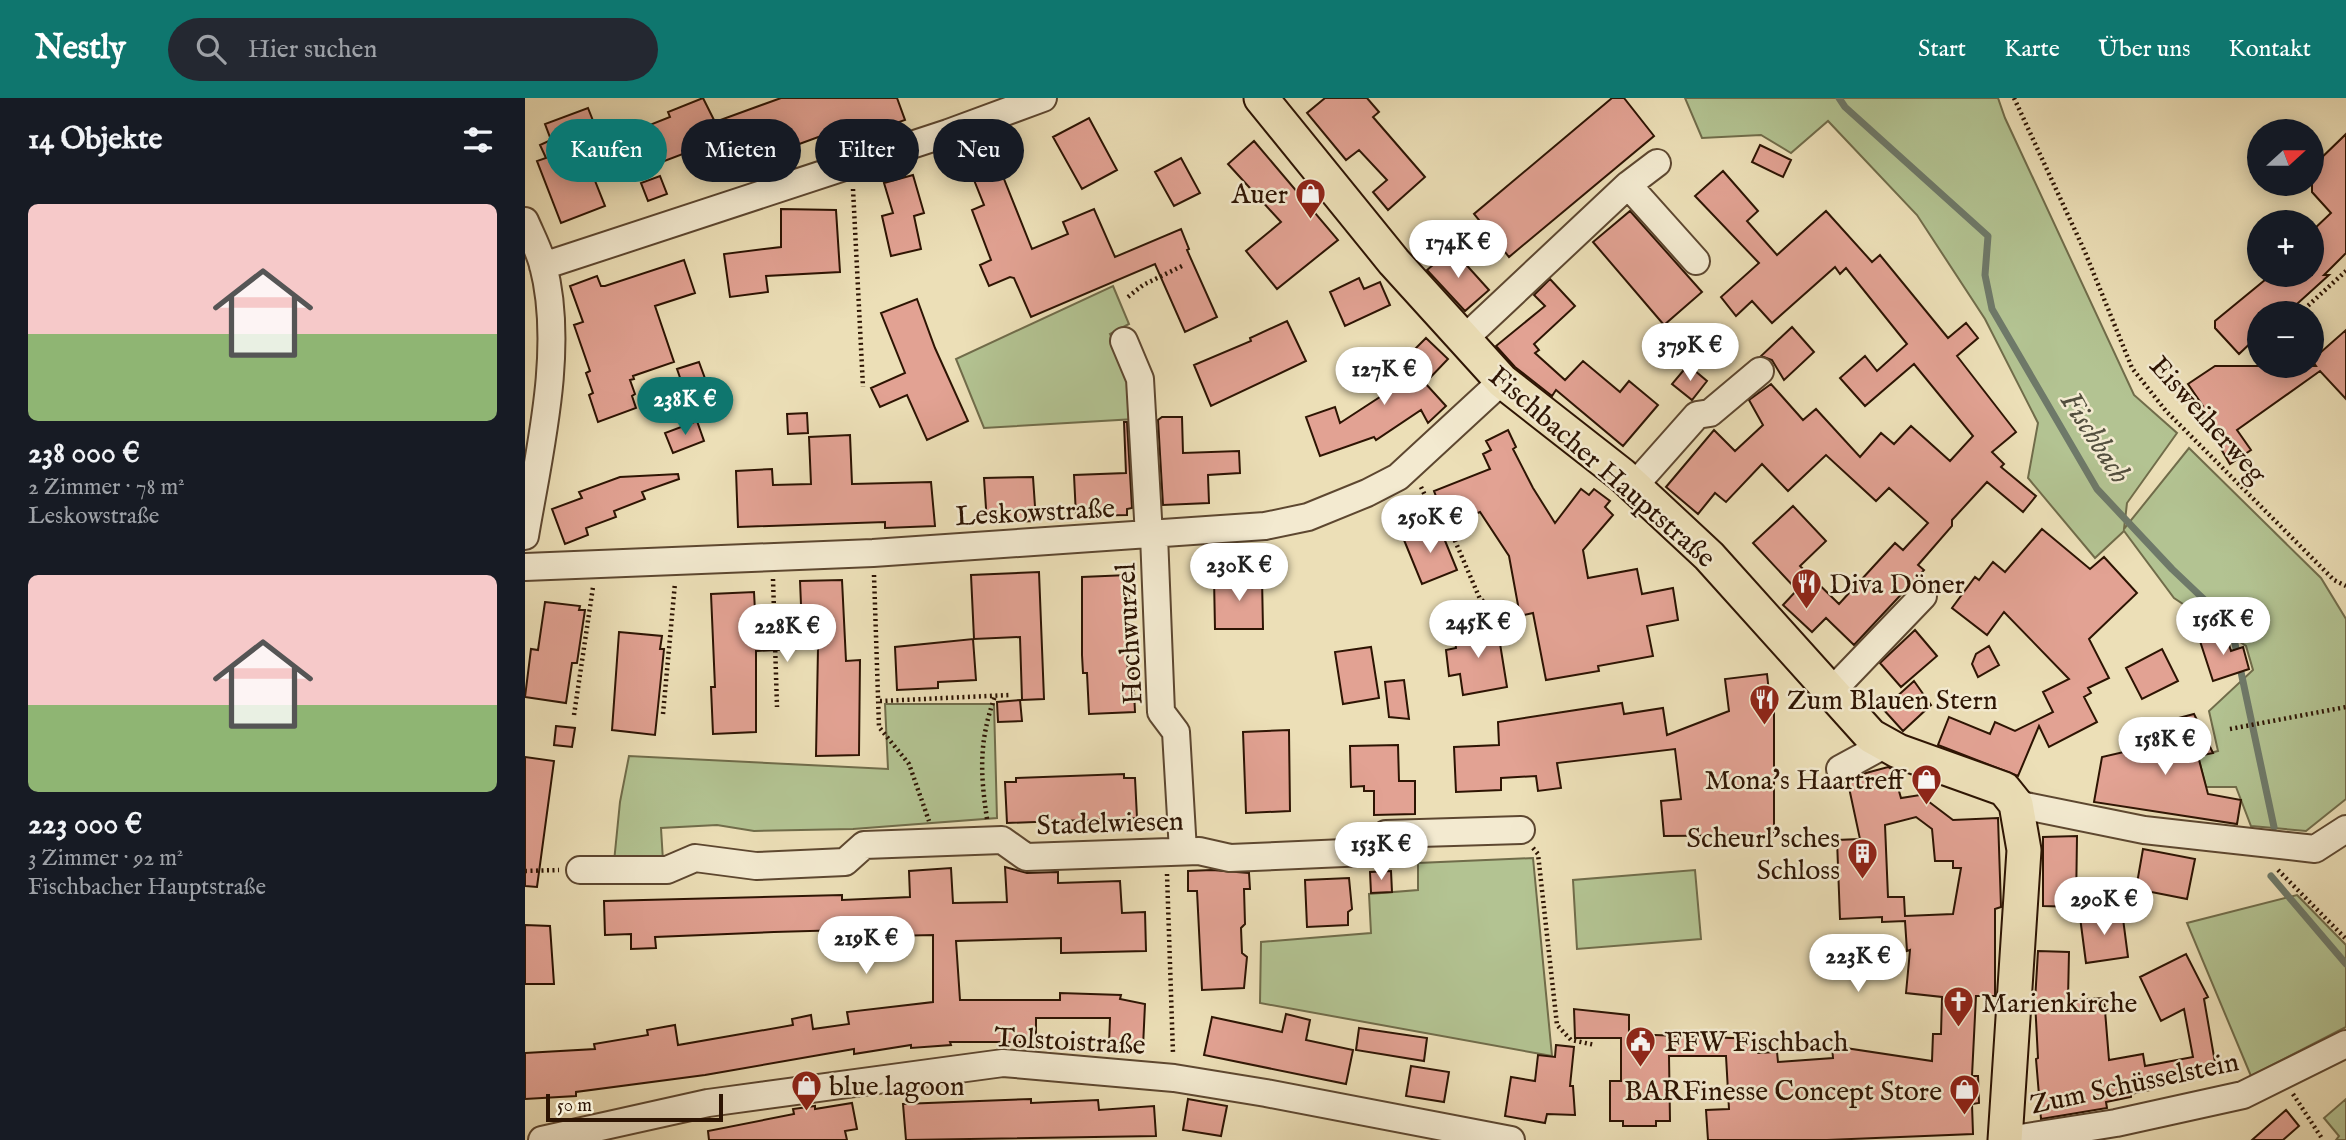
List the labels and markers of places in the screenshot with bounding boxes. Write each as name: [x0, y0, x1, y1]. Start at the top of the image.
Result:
shop icon: Auer: [1294, 176, 1328, 220]
place label: Auer: [1230, 178, 1288, 213]
pin: 174K €: [1401, 220, 1515, 280]
pin: 379K €: [1633, 324, 1747, 383]
pin: 127K €: [1327, 348, 1441, 407]
pin: 238K €: [628, 378, 742, 437]
pin: 250K €: [1373, 496, 1487, 555]
pin: 230K €: [1182, 544, 1296, 603]
restaurant icon: Diva Döner: [1789, 566, 1823, 610]
place label: Diva Döner: [1829, 568, 1965, 603]
pin: 156K €: [2166, 598, 2280, 657]
pin: 245K €: [1421, 601, 1535, 660]
pin: 228K €: [730, 604, 844, 664]
restaurant icon: Zum Blauen Stern: [1747, 682, 1781, 726]
place label: Zum Blauen Stern: [1787, 684, 1998, 719]
pin: 158K €: [2108, 718, 2222, 777]
shop icon: Mona's Haartreff: [1910, 762, 1944, 806]
place label: Mona's Haartreff: [1705, 764, 1907, 799]
pin: 153K €: [1324, 822, 1438, 882]
place label: Scheurl'sches Schloss: [1687, 822, 1840, 889]
building icon: Scheurl'sches Schloss: [1846, 836, 1880, 880]
pin: 290K €: [2047, 878, 2161, 937]
pin: 219K €: [809, 916, 923, 976]
pin: 223K €: [1801, 934, 1915, 994]
church icon: Marienkirche: [1941, 985, 1975, 1029]
place label: Marienkirche: [1981, 987, 2137, 1022]
public building icon: FFW Fischbach: [1624, 1024, 1658, 1068]
place label: FFW Fischbach: [1664, 1026, 1848, 1061]
shop icon: blue lagoon: [789, 1068, 823, 1112]
place label: blue lagoon: [829, 1070, 965, 1105]
shop icon: BARFinesse Concept Store: [1948, 1073, 1982, 1117]
place label: BARFinesse Concept Store: [1624, 1075, 1942, 1110]

